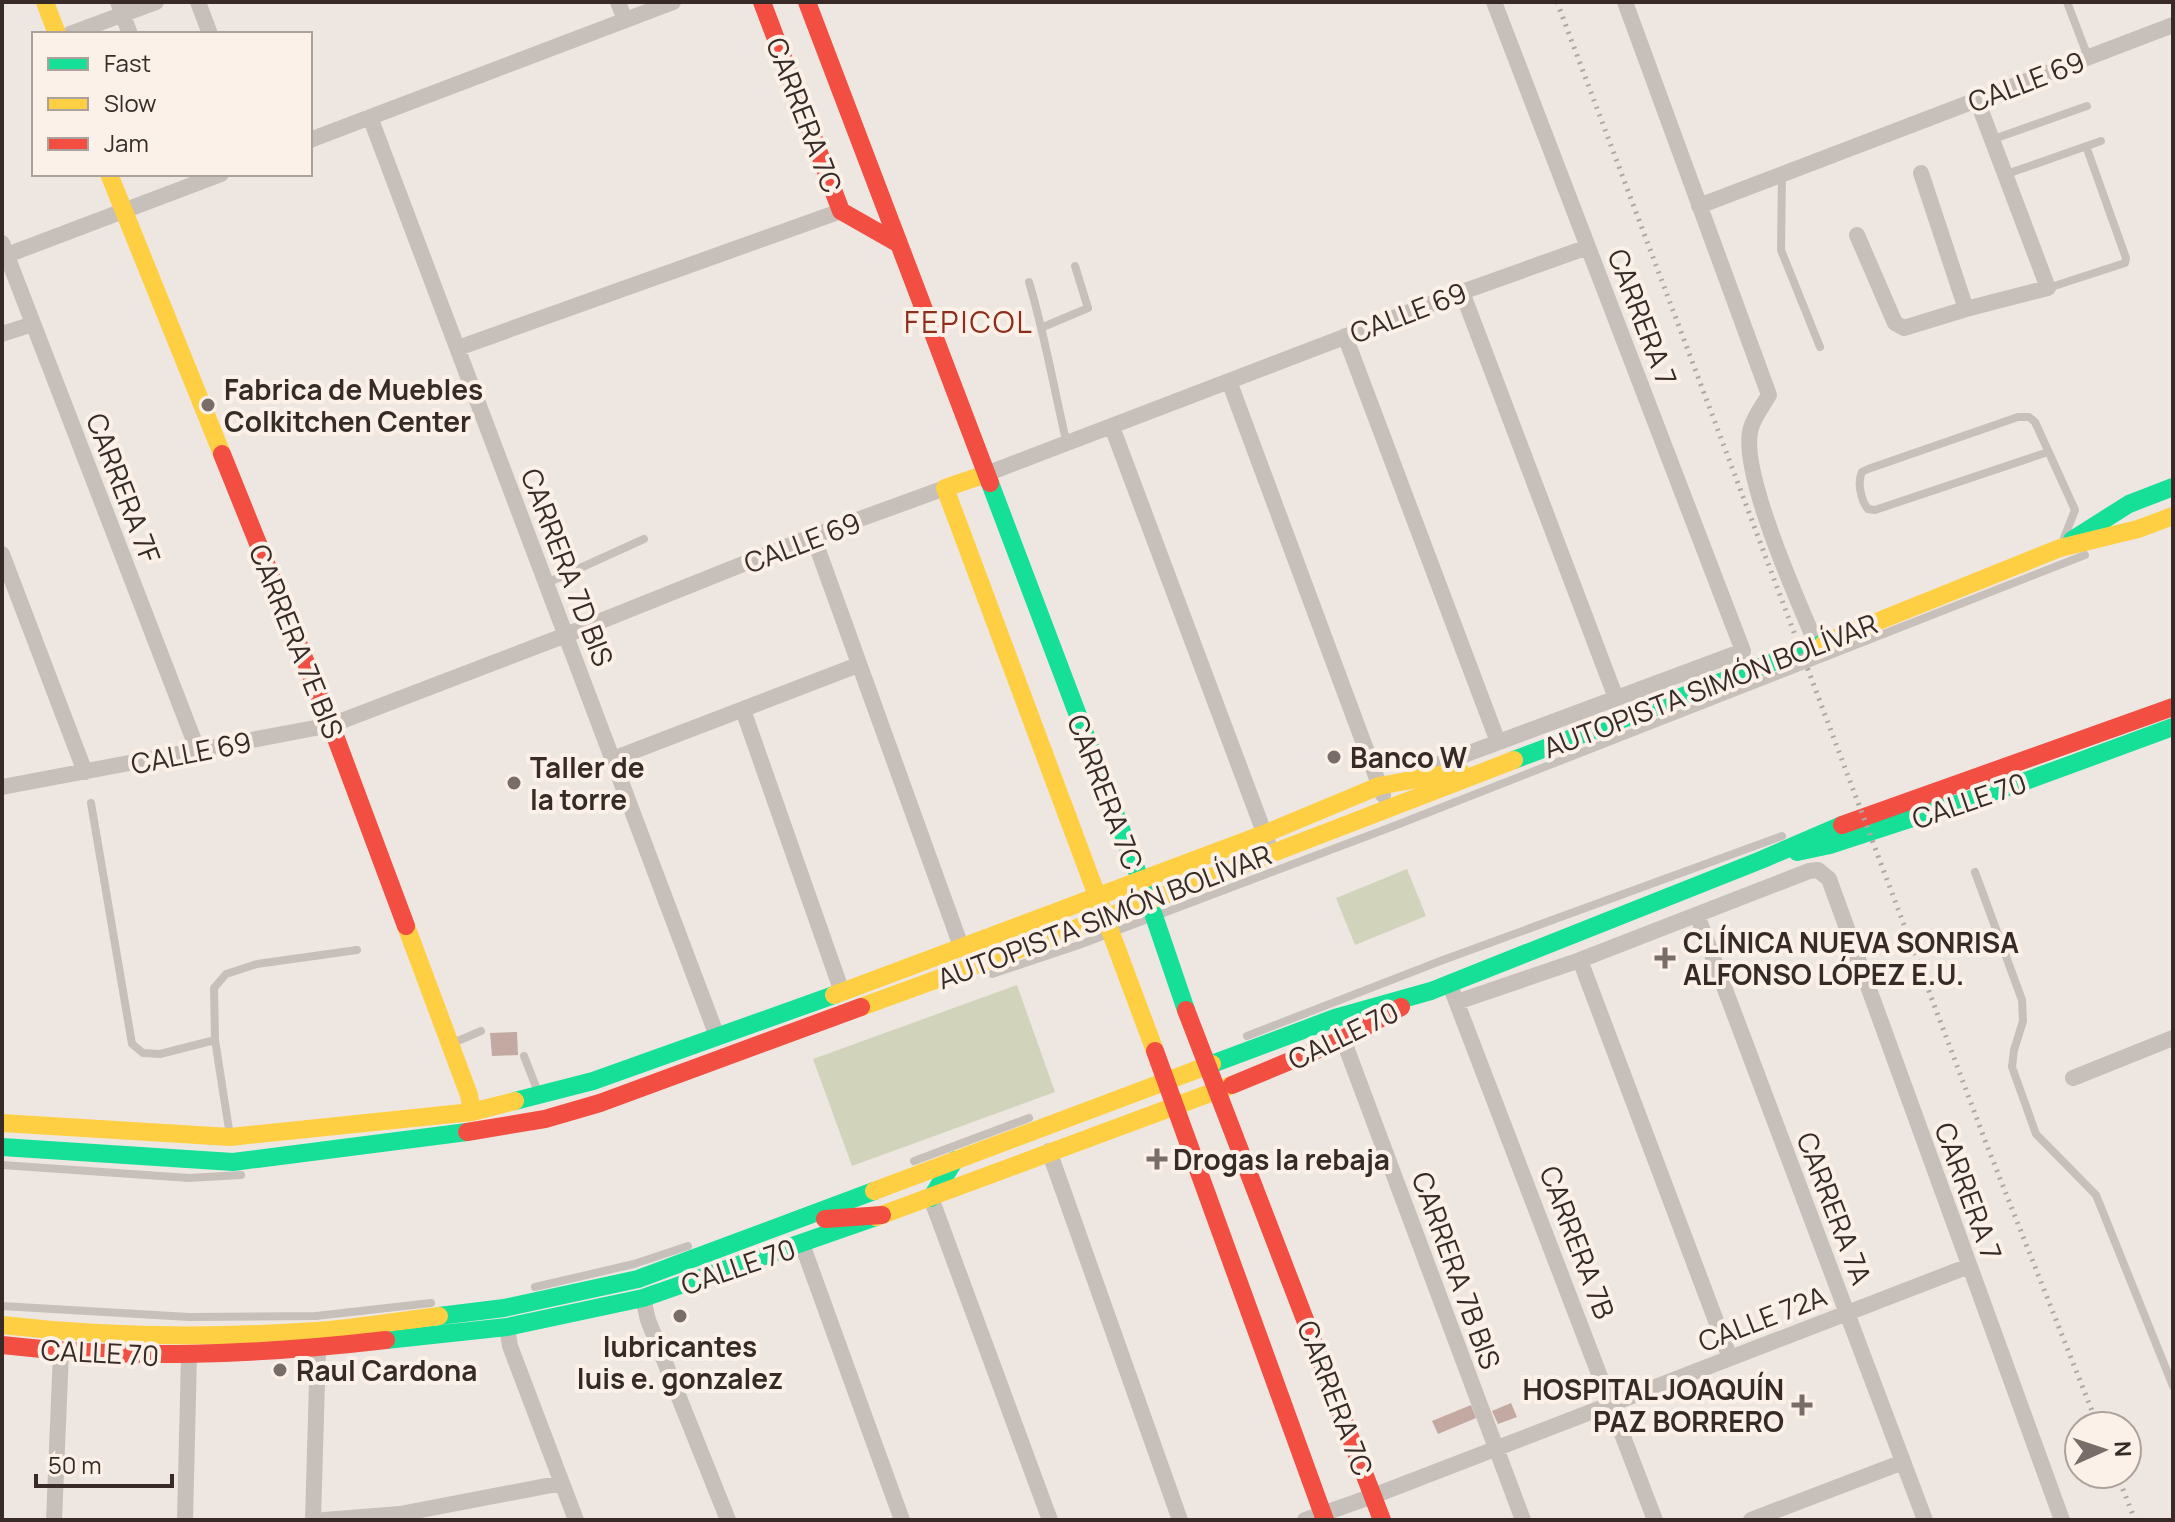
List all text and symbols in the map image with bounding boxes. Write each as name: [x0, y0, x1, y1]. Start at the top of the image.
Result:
legend: [32, 32, 312, 176]
street label: CARRERA 7C: [758, 32, 852, 198]
street label: CALLE 69: [1962, 41, 2090, 121]
text: Fast: [104, 46, 151, 79]
text: Slow: [104, 86, 157, 119]
text: Jam: [104, 126, 149, 159]
street label: CARRERA 7: [1600, 243, 1686, 391]
street label: CALLE 69: [1344, 272, 1472, 352]
district label: FEPICOL: [904, 301, 1034, 342]
place label: Fabrica de Muebles Colkitchen Center: [224, 370, 483, 440]
marker: Fabrica de Muebles Colkitchen Center: [199, 396, 217, 414]
street label: CARRERA 7F: [78, 408, 170, 568]
street label: CARRERA 7D BIS: [513, 463, 623, 671]
street label: CALLE 69: [738, 502, 866, 582]
street label: CARRERA 7E BIS: [241, 538, 353, 744]
street label: AUTOPISTA SIMÓN BOLÍVAR: [1538, 604, 1882, 766]
street label: CARRERA 7C: [1059, 709, 1153, 875]
street label: CALLE 69: [128, 722, 254, 782]
place label: Banco W: [1350, 738, 1467, 776]
place label: Taller de la torre: [530, 748, 645, 818]
marker: Banco W: [1325, 748, 1343, 766]
street label: CALLE 70: [1907, 763, 2031, 837]
marker: Taller de la torre: [505, 774, 523, 792]
street label: AUTOPISTA SIMÓN BOLÍVAR: [932, 835, 1276, 997]
place label: CLÍNICA NUEVA SONRISA ALFONSO LÓPEZ E.U.: [1683, 923, 2019, 993]
marker: CLÍNICA NUEVA SONRISA ALFONSO LÓPEZ E.U.: [1654, 947, 1676, 969]
street label: CALLE 70: [1281, 992, 1405, 1078]
street label: CARRERA 7: [1927, 1117, 2011, 1265]
street label: CARRERA 7A: [1789, 1126, 1882, 1290]
place label: Drogas la rebaja: [1173, 1140, 1390, 1178]
marker: Drogas la rebaja: [1148, 1150, 1166, 1168]
street label: CARRERA 7B: [1531, 1160, 1625, 1324]
street label: CARRERA 7B BIS: [1404, 1166, 1510, 1374]
street label: CALLE 70: [676, 1229, 800, 1303]
street label: CALLE 72A: [1692, 1276, 1832, 1360]
marker: lubricantes luis e. gonzalez: [671, 1307, 689, 1325]
street label: CARRERA 7C: [1289, 1315, 1383, 1481]
place label: lubricantes luis e. gonzalez: [577, 1327, 783, 1397]
street label: CALLE 70: [40, 1330, 160, 1374]
place label: Raul Cardona: [296, 1351, 478, 1389]
marker: Raul Cardona: [271, 1361, 289, 1379]
place label: HOSPITAL JOAQUÍN PAZ BORRERO: [1523, 1370, 1784, 1440]
marker: HOSPITAL JOAQUÍN PAZ BORRERO: [1791, 1394, 1813, 1416]
north arrow: [2063, 1410, 2143, 1490]
scale bar: [36, 1438, 172, 1488]
text: N: [2108, 1440, 2138, 1458]
text: 50 m: [48, 1448, 102, 1481]

